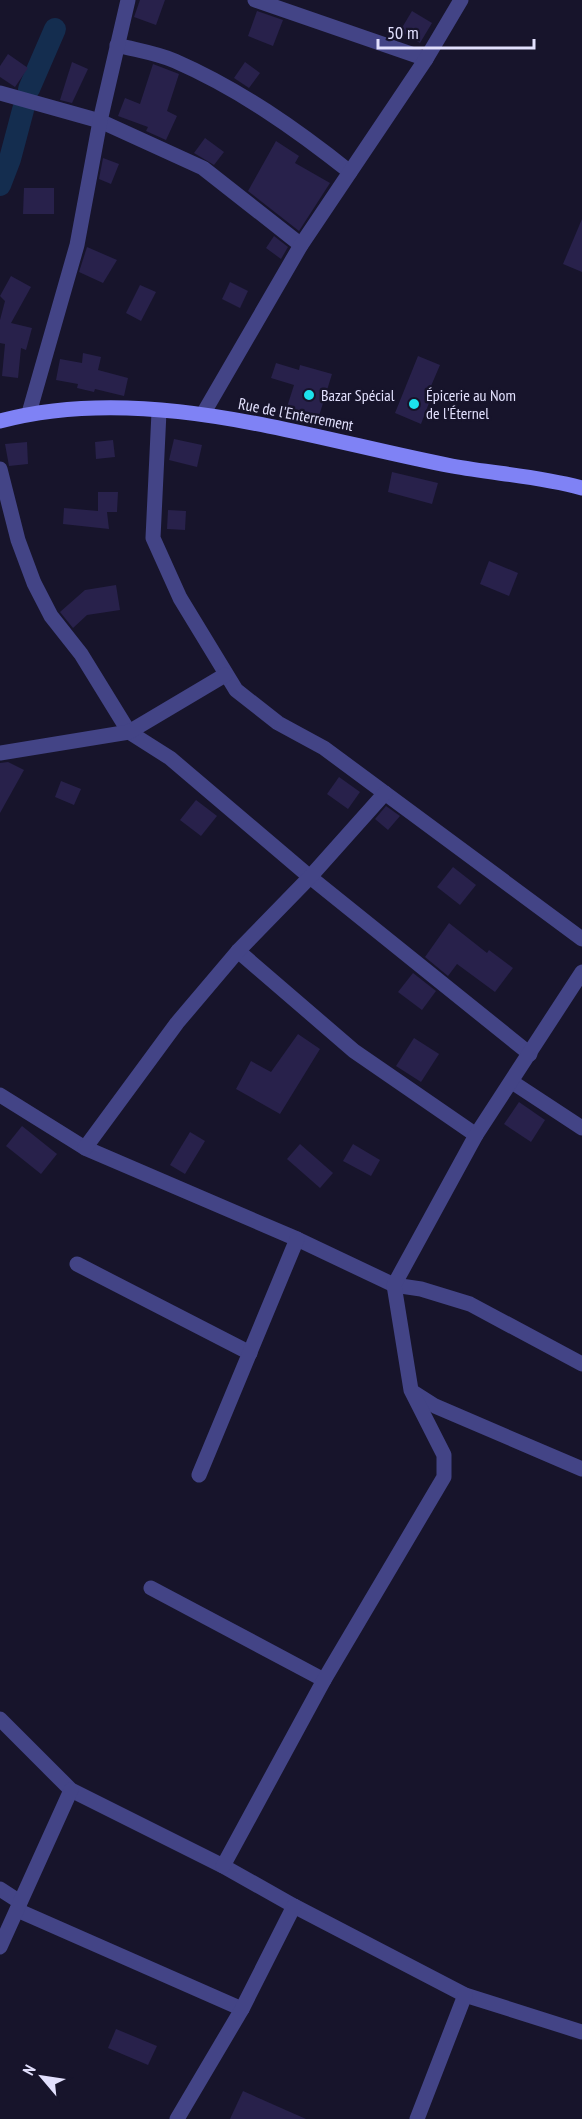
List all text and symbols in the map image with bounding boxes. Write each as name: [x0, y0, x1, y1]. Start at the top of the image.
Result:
scale bar: [378, 12, 534, 50]
text: 50 m: [387, 21, 419, 44]
place label: Bazar Spécial: [321, 385, 395, 405]
place label: Épicerie au Nom de l'Éternel: [426, 385, 516, 423]
marker: Bazar Spécial: [302, 388, 316, 402]
street label: Rue de l'Enterrement: [237, 393, 356, 435]
marker: Épicerie au Nom de l'Éternel: [407, 397, 421, 411]
north arrow: [12, 2047, 72, 2107]
text: N: [18, 2061, 40, 2078]

